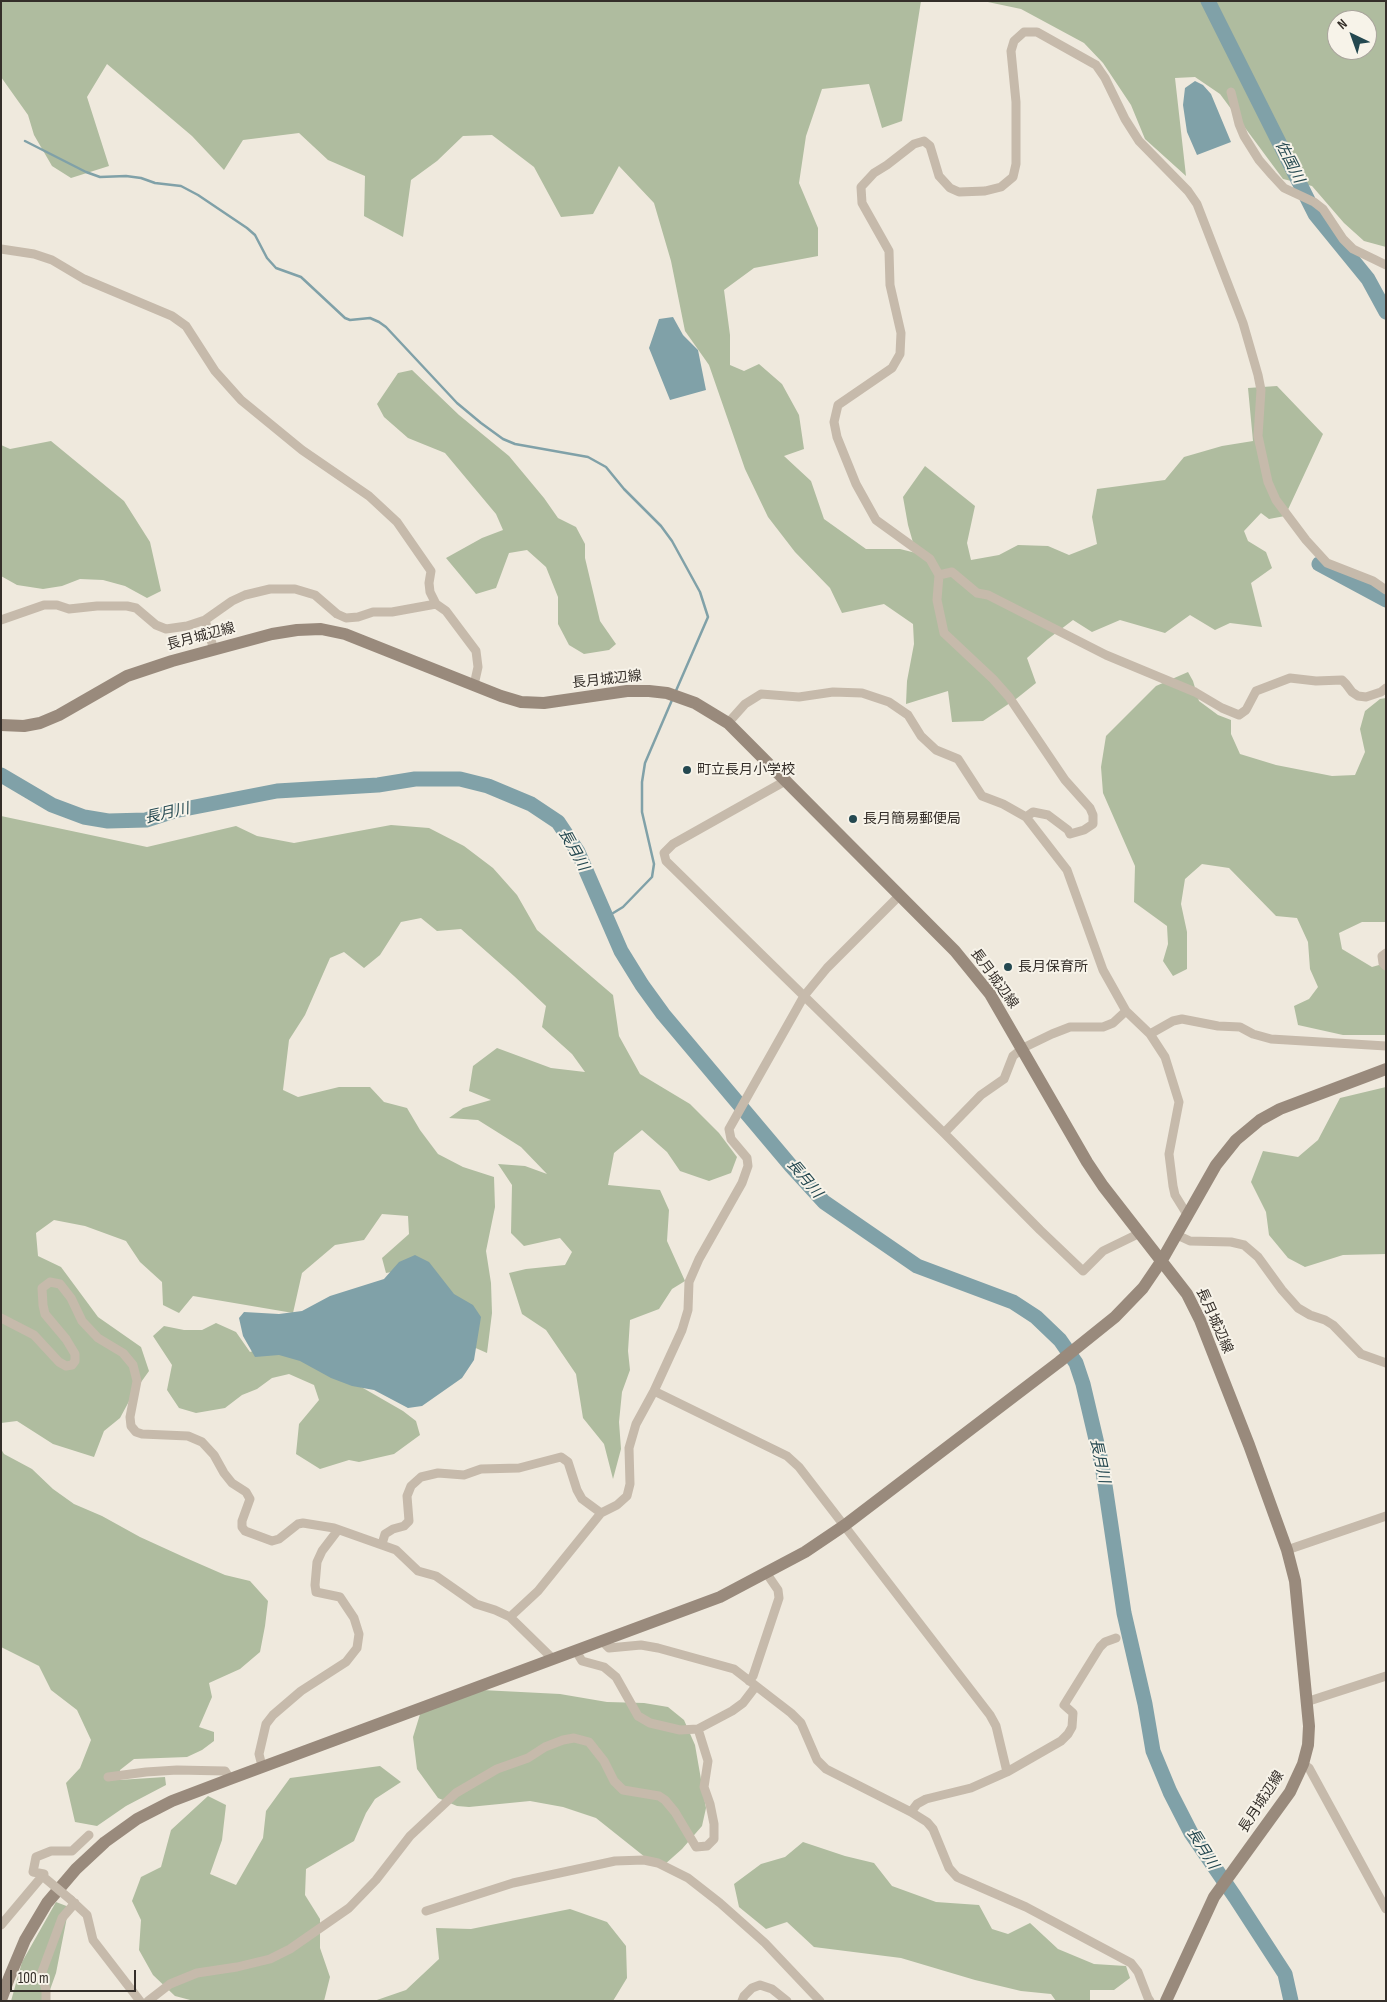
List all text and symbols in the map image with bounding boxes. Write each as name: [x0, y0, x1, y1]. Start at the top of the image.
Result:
north arrow: [1327, 10, 1377, 60]
text: N: [1334, 15, 1351, 33]
water label: 佐国川: [1271, 138, 1307, 186]
street label: 長月城辺線: [165, 620, 237, 654]
street label: 長月城辺線: [571, 668, 643, 692]
place label: 町立長月小学校: [697, 762, 795, 778]
marker: 町立長月小学校: [681, 764, 693, 776]
water label: 長月川: [143, 800, 191, 828]
place label: 長月簡易郵便局: [863, 811, 961, 827]
marker: 長月簡易郵便局: [847, 813, 859, 825]
water label: 長月川: [554, 826, 592, 874]
street label: 長月城辺線: [967, 946, 1021, 1012]
place label: 長月保育所: [1018, 959, 1088, 975]
marker: 長月保育所: [1002, 961, 1014, 973]
water label: 長月川: [783, 1156, 825, 1202]
street label: 長月城辺線: [1192, 1286, 1236, 1356]
water label: 長月川: [1086, 1437, 1112, 1485]
street label: 長月城辺線: [1236, 1768, 1288, 1836]
water label: 長月川: [1182, 1825, 1222, 1873]
scale bar: [12, 1960, 139, 1992]
text: 100 m: [18, 1969, 49, 1988]

